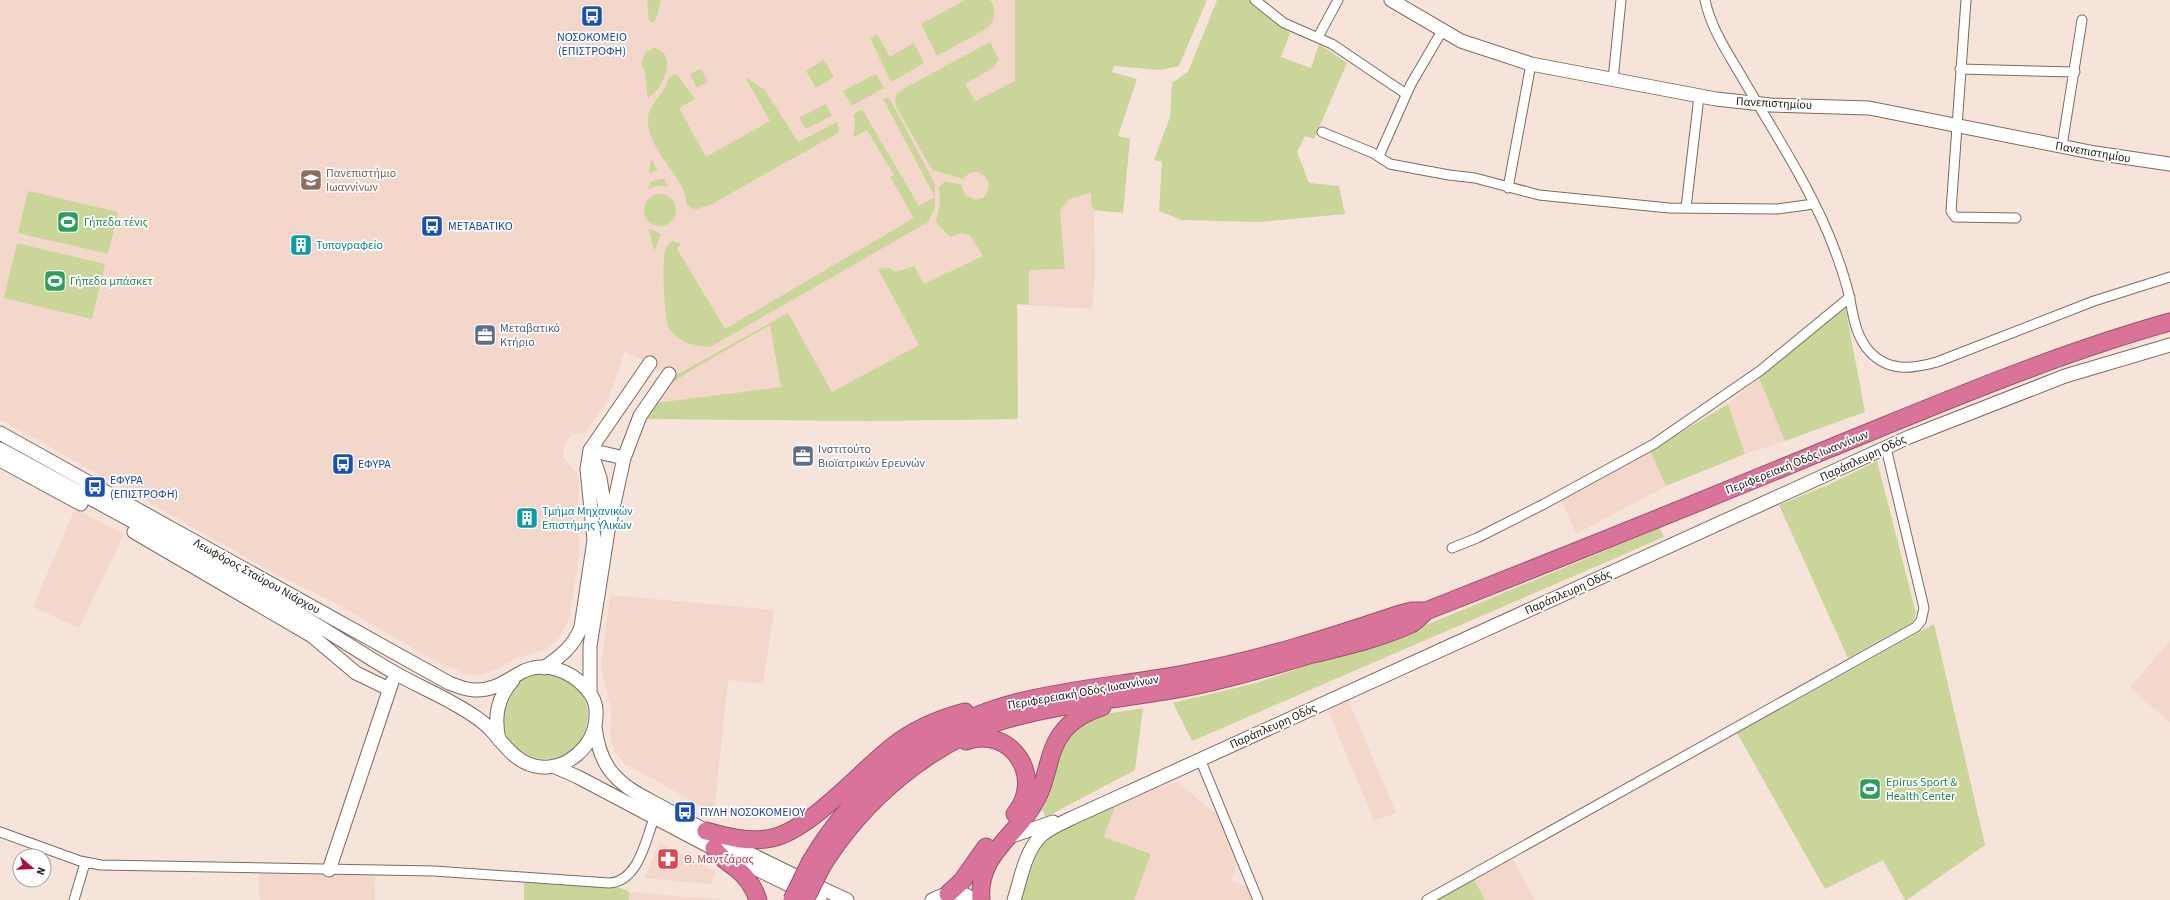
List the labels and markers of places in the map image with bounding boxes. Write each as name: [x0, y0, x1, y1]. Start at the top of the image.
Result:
bus stop icon: ΝΟΣΟΚΟΜΕΙΟ (ΕΠΙΣΤΡΟΦΗ): [579, 3, 605, 29]
place label: ΝΟΣΟΚΟΜΕΙΟ (ΕΠΙΣΤΡΟΦΗ): [557, 29, 627, 60]
place label: Πανεπιστήμιο Ιωαννίνων: [326, 165, 396, 196]
school or university icon: Πανεπιστήμιο Ιωαννίνων: [298, 167, 324, 193]
sports icon: Γήπεδα τένις: [55, 209, 81, 235]
bus stop icon: ΜΕΤΑΒΑΤΙΚΟ: [419, 213, 445, 239]
place label: Γήπεδα τένις: [84, 214, 148, 231]
place label: ΜΕΤΑΒΑΤΙΚΟ: [448, 218, 513, 235]
building icon: Τυπογραφείο: [288, 232, 314, 258]
place label: Τυπογραφείο: [316, 237, 383, 254]
sports icon: Γήπεδα μπάσκετ: [42, 268, 68, 294]
place label: Γήπεδα μπάσκετ: [70, 273, 153, 290]
place label: Μεταβατικό Κτήριο: [500, 320, 560, 351]
office icon: Μεταβατικό Κτήριο: [472, 322, 498, 348]
place label: Ινστιτούτο Βιοϊατρικών Ερευνών: [818, 441, 925, 472]
office icon: Ινστιτούτο Βιοϊατρικών Ερευνών: [790, 443, 816, 469]
bus stop icon: ΕΦΥΡΑ: [330, 451, 356, 477]
place label: ΕΦΥΡΑ: [358, 456, 391, 473]
place label: ΕΦΥΡΑ (ΕΠΙΣΤΡΟΦΗ): [110, 472, 178, 503]
bus stop icon: ΕΦΥΡΑ (ΕΠΙΣΤΡΟΦΗ): [82, 474, 108, 500]
place label: Τμήμα Μηχανικών Επιστήμης Υλικών: [542, 503, 633, 534]
building icon: Τμήμα Μηχανικών Επιστήμης Υλικών: [514, 505, 540, 531]
place label: Epirus Sport & Health Center: [1886, 774, 1958, 805]
sports icon: Epirus Sport & Health Center: [1857, 776, 1883, 802]
bus stop icon: ΠΥΛΗ ΝΟΣΟΚΟΜΕΙΟΥ: [672, 799, 698, 825]
place label: ΠΥΛΗ ΝΟΣΟΚΟΜΕΙΟΥ: [700, 804, 805, 821]
pharmacy icon: Θ. Μαντζάρας: [655, 846, 681, 872]
place label: Θ. Μαντζάρας: [684, 851, 754, 868]

